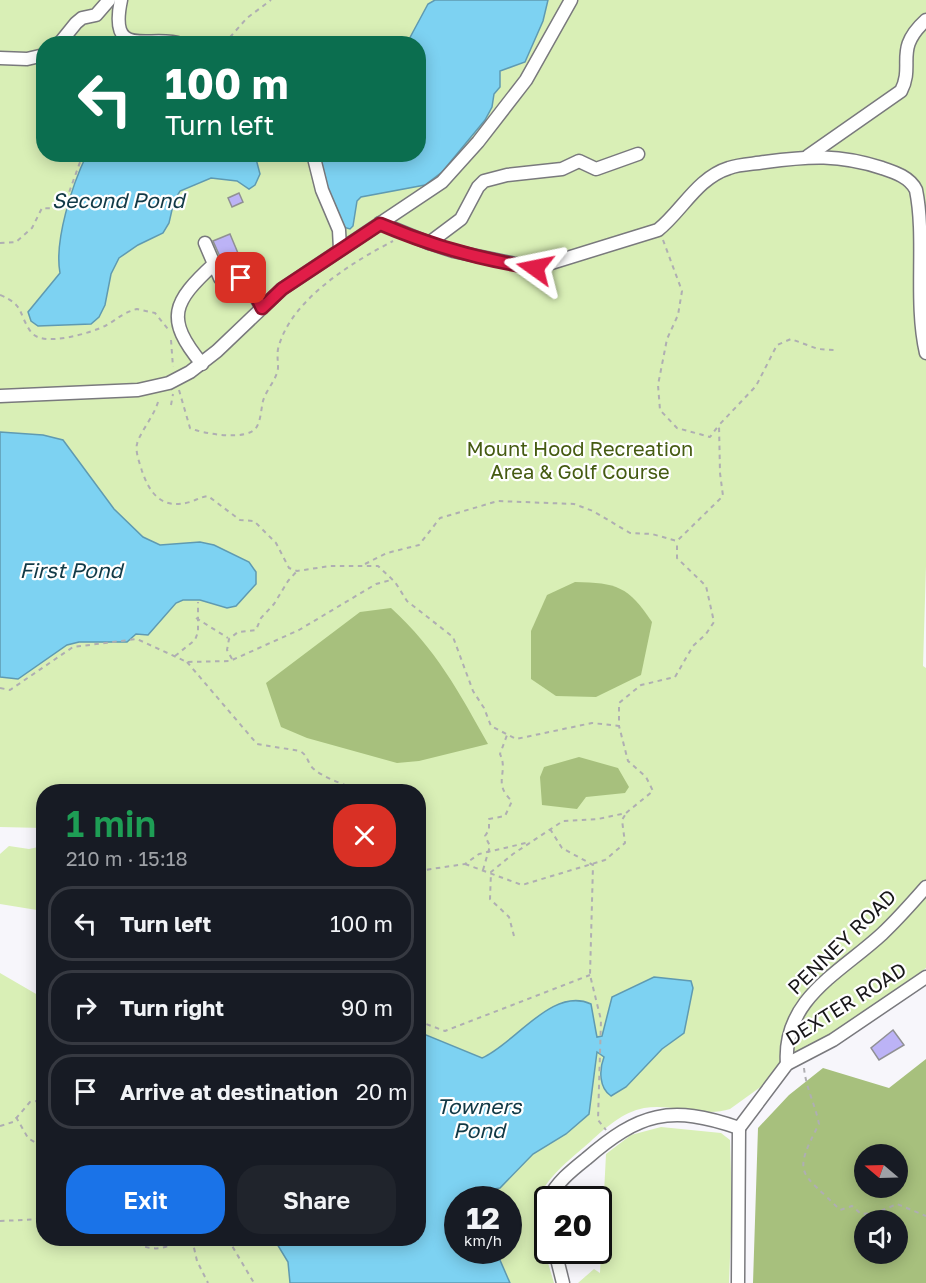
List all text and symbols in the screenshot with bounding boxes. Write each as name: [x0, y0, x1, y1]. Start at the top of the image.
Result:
text: 100 m: [165, 58, 288, 108]
icon: left: [66, 60, 144, 138]
text: Turn left: [165, 109, 274, 141]
water label: Second Pond: [52, 187, 186, 213]
position arrow: [503, 236, 567, 300]
pin: [215, 252, 266, 303]
icon: arrive: [224, 261, 257, 294]
park label: Mount Hood Recreation Area & Golf Course: [467, 436, 693, 483]
water label: First Pond: [19, 557, 125, 583]
text: 1 min: [66, 802, 156, 845]
button: close: [333, 804, 396, 867]
text: 210 m · 15:18: [66, 846, 188, 870]
street label: PENNEY ROAD: [782, 884, 900, 999]
icon: left: [69, 907, 102, 940]
text: Turn left: [120, 910, 211, 937]
text: 100 m: [330, 910, 393, 937]
street label: DEXTER ROAD: [781, 956, 910, 1050]
icon: right: [69, 991, 102, 1024]
text: Turn right: [120, 994, 224, 1021]
text: 90 m: [341, 994, 393, 1021]
icon: arrive: [69, 1075, 102, 1108]
text: Arrive at destination: [120, 1078, 338, 1105]
text: 20 m: [356, 1078, 407, 1105]
water label: Towners Pond: [437, 1093, 522, 1143]
north arrow: [854, 1144, 908, 1198]
map controls: [854, 1144, 908, 1264]
button: Exit: [66, 1165, 225, 1234]
button: Share: [237, 1165, 396, 1234]
speed limit sign: 20: [534, 1186, 612, 1264]
text: 12: [466, 1200, 500, 1236]
button: sound: [854, 1210, 908, 1264]
text: km/h: [464, 1231, 502, 1249]

